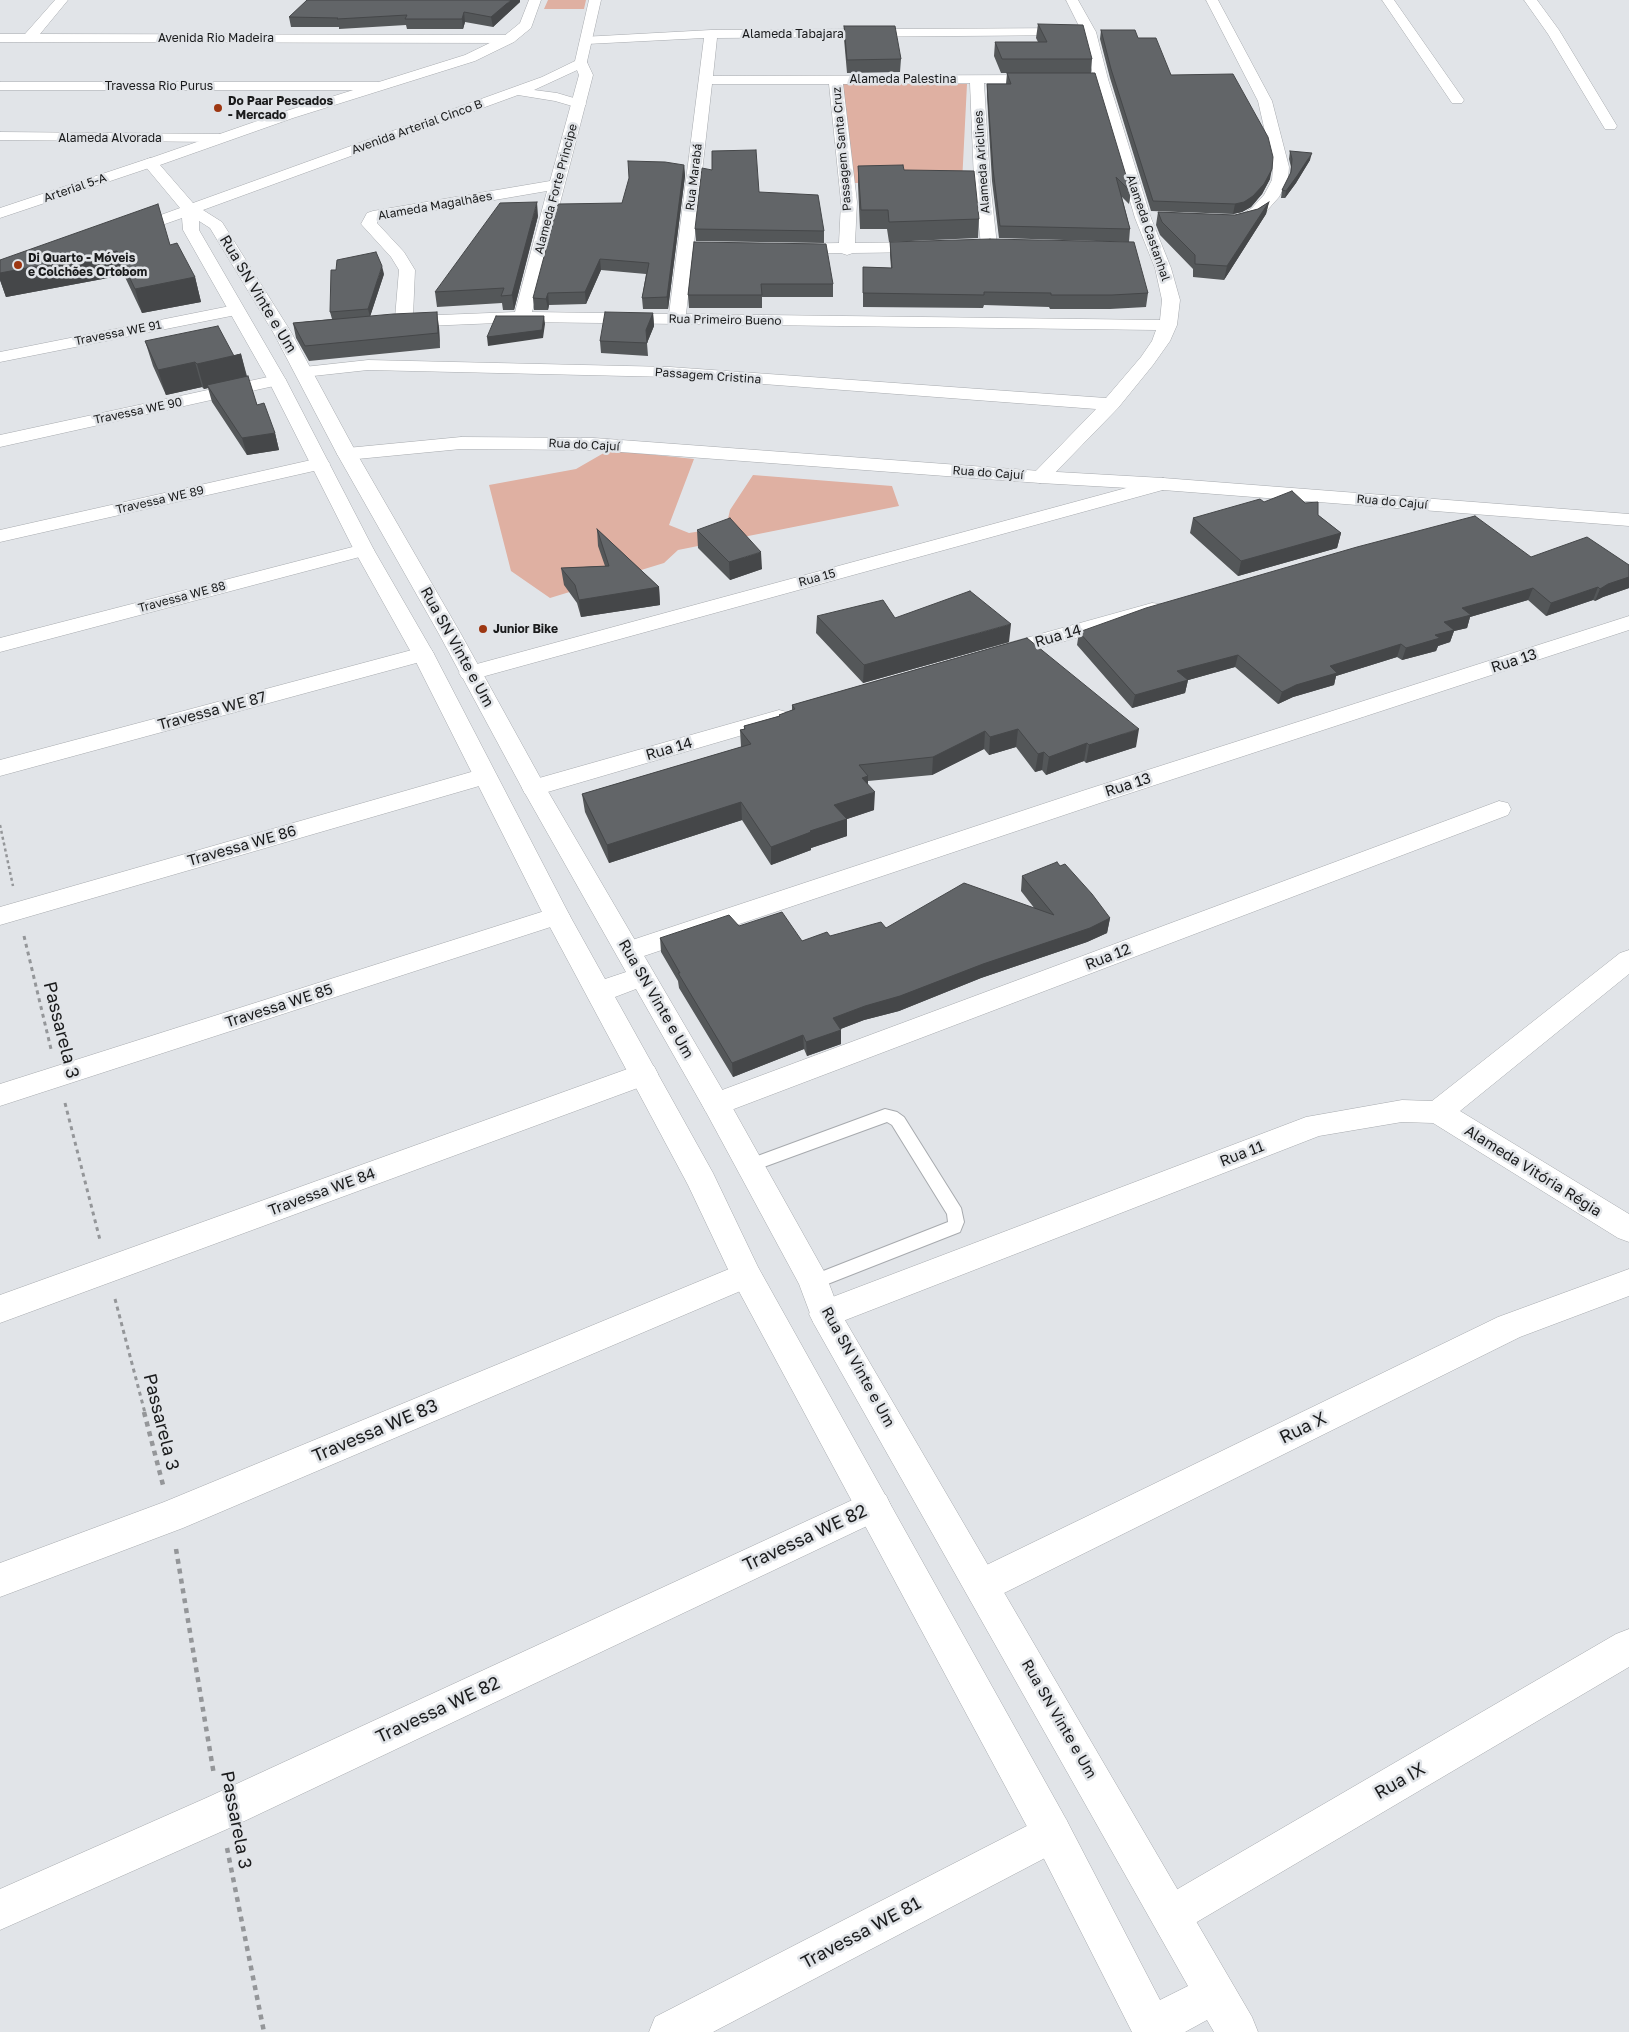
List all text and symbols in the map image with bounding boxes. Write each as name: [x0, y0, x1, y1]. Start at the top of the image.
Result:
street label: Alameda Tabajara: [742, 27, 844, 41]
street label: Avenida Rio Madeira: [158, 31, 274, 45]
street label: Alameda Palestina: [850, 72, 956, 86]
street label: Travessa Rio Purus: [105, 79, 213, 93]
street label: Passagem Santa Cruz: [829, 86, 855, 212]
place label: Do Paar Pescados - Mercado: [228, 94, 333, 122]
street label: Avenida Arterial Cinco B: [350, 97, 484, 157]
marker: Do Paar Pescados - Mercado: [212, 102, 224, 114]
street label: Alameda Ariclines: [971, 110, 993, 214]
street label: Alameda Forte Principe: [532, 122, 580, 256]
street label: Alameda Alvorada: [58, 131, 162, 145]
street label: Rua Marabá: [683, 143, 705, 211]
street label: Arterial 5-A: [42, 170, 108, 206]
street label: Alameda Castanhal: [1123, 173, 1173, 283]
street label: Alameda Magalhães: [377, 189, 493, 223]
street label: Rua SN Vinte e Um: [216, 232, 300, 356]
place label: Di Quarto - Móveis e Colchões Ortobom: [28, 251, 147, 279]
marker: Di Quarto - Móveis e Colchões Ortobom: [12, 259, 24, 271]
street label: Rua Primeiro Bueno: [668, 312, 782, 328]
street label: Travessa WE 91: [73, 318, 163, 348]
street label: Passagem Cristina: [654, 365, 762, 387]
street label: Travessa WE 90: [93, 395, 183, 427]
street label: Rua do Cajuí: [548, 436, 620, 454]
street label: Rua do Cajuí: [952, 463, 1024, 483]
street label: Travessa WE 89: [115, 483, 205, 517]
street label: Rua do Cajuí: [1356, 492, 1428, 512]
street label: Rua 15: [797, 566, 837, 590]
street label: Travessa WE 88: [137, 578, 227, 616]
street label: Rua SN Vinte e Um: [417, 584, 497, 710]
street label: Rua 14: [1033, 621, 1083, 651]
place label: Junior Bike: [493, 622, 558, 636]
marker: Junior Bike: [477, 623, 489, 635]
street label: Rua 13: [1489, 645, 1539, 677]
street label: Travessa WE 87: [156, 688, 268, 734]
street label: Rua 14: [644, 734, 694, 764]
street label: Rua 13: [1103, 769, 1153, 801]
street label: Travessa WE 86: [186, 822, 298, 870]
street label: Rua SN Vinte e Um: [615, 936, 697, 1062]
street label: Rua 12: [1083, 940, 1133, 974]
street label: Passarela 3: [39, 979, 83, 1081]
street label: Travessa WE 85: [223, 980, 335, 1032]
street label: Alameda Vitória Régia: [1461, 1121, 1605, 1221]
street label: Rua 11: [1217, 1137, 1267, 1171]
street label: Travessa WE 84: [266, 1164, 378, 1220]
street label: Rua SN Vinte e Um: [818, 1304, 898, 1430]
street label: Passarela 3: [139, 1371, 183, 1473]
street label: Travessa WE 83: [309, 1395, 441, 1467]
street label: Rua X: [1276, 1407, 1330, 1449]
street label: Travessa WE 82: [740, 1500, 870, 1576]
street label: Rua SN Vinte e Um: [1018, 1656, 1100, 1782]
street label: Travessa WE 82: [373, 1672, 503, 1748]
street label: Rua IX: [1371, 1758, 1429, 1804]
street label: Passarela 3: [216, 1769, 256, 1871]
street label: Travessa WE 81: [797, 1892, 925, 1974]

